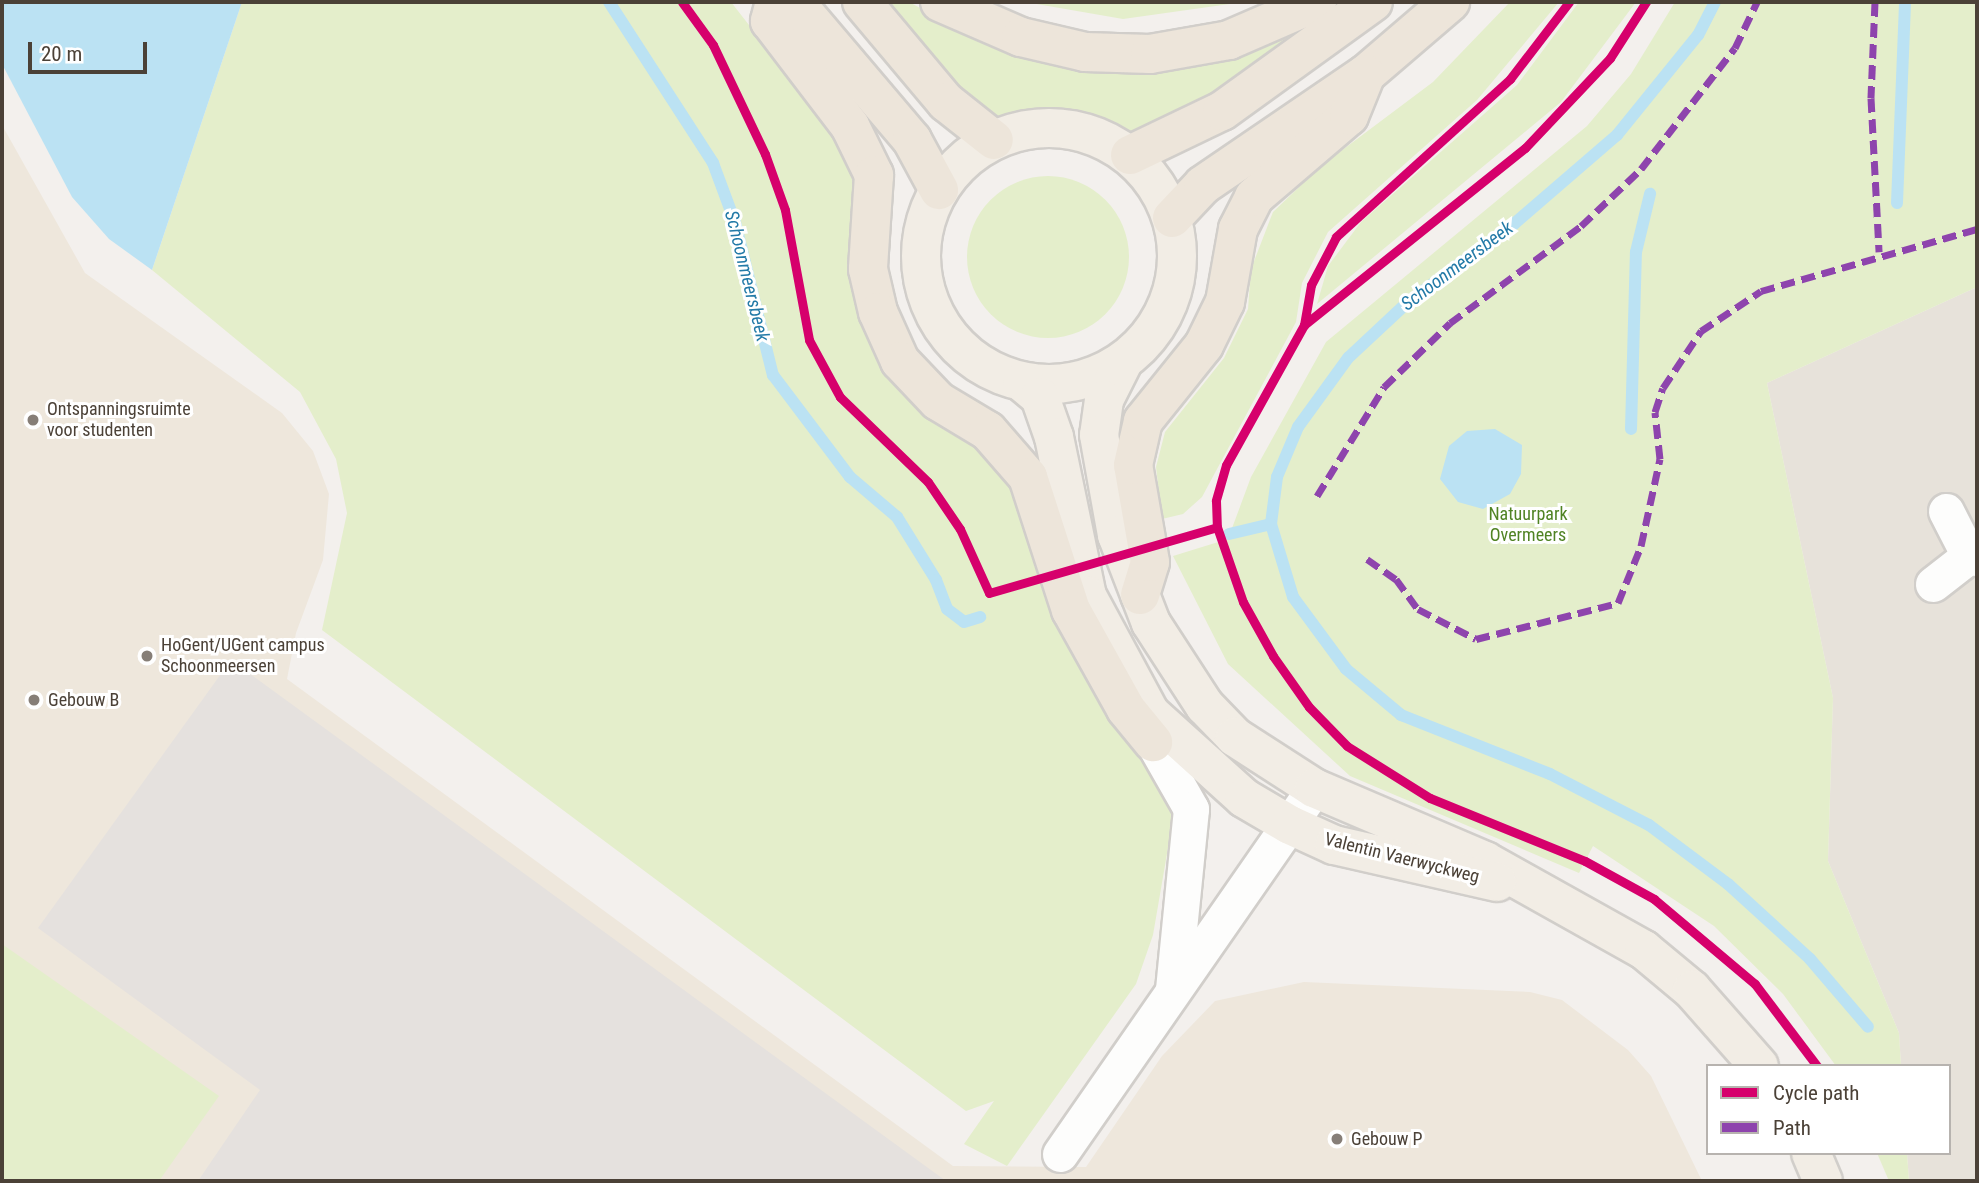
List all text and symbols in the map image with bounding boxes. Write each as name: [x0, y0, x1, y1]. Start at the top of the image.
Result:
scale bar: [32, 28, 150, 72]
text: 20 m: [41, 42, 82, 66]
water label: Schoonmeersbeek: [720, 208, 774, 344]
water label: Schoonmeersbeek: [1397, 217, 1517, 315]
place label: Ontspanningsruimte voor studenten: [47, 399, 191, 442]
marker: Ontspanningsruimte voor studenten: [25, 412, 41, 428]
park label: Natuurpark Overmeers: [1488, 504, 1568, 546]
place label: HoGent/UGent campus Schoonmeersen: [161, 635, 325, 678]
marker: HoGent/UGent campus Schoonmeersen: [139, 648, 155, 664]
place label: Gebouw B: [48, 689, 119, 711]
marker: Gebouw B: [26, 692, 42, 708]
street label: Valentin Vaerwyckweg: [1322, 828, 1482, 888]
legend: [1706, 1064, 1951, 1155]
text: Cycle path: [1773, 1081, 1859, 1105]
text: Path: [1773, 1116, 1811, 1140]
place label: Gebouw P: [1351, 1128, 1422, 1150]
marker: Gebouw P: [1329, 1131, 1345, 1147]

